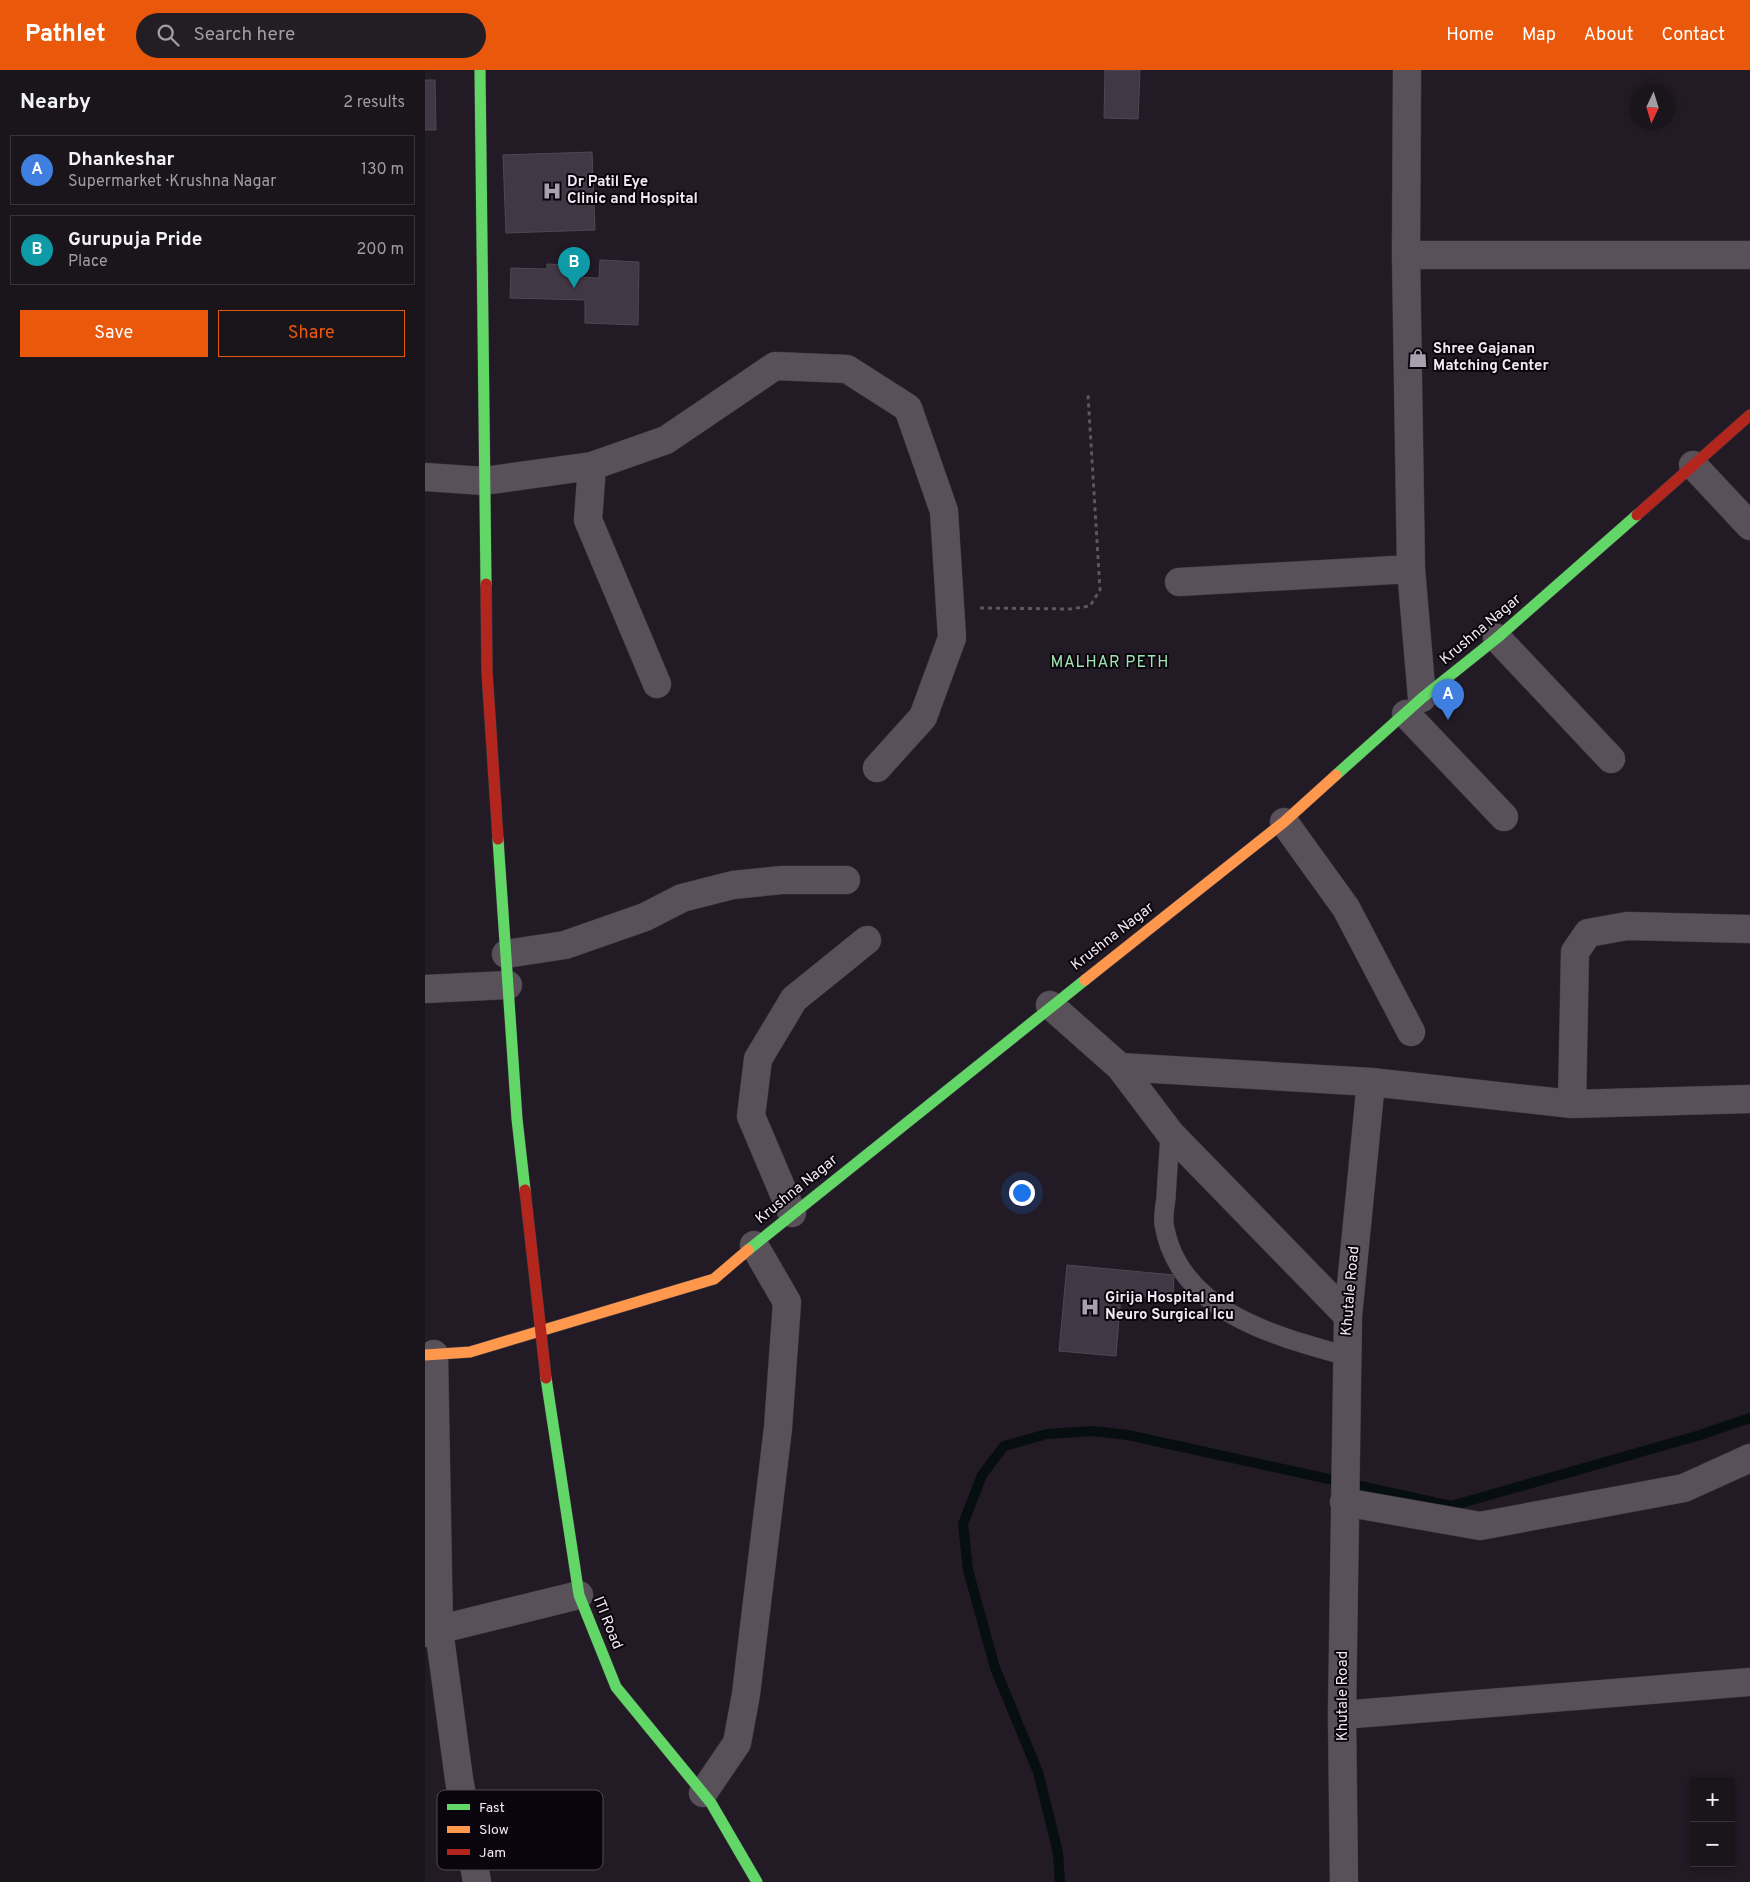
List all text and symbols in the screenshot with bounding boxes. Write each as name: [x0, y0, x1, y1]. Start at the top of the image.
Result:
search box: [136, 13, 486, 58]
text: Pathlet: [25, 20, 106, 50]
icon: search: [154, 21, 182, 49]
text: Search here: [194, 23, 295, 47]
text: Home: [1446, 24, 1494, 47]
text: Map: [1522, 24, 1556, 47]
text: About: [1584, 24, 1633, 47]
text: Contact: [1661, 24, 1725, 47]
north arrow: [1630, 85, 1675, 130]
text: Nearby: [20, 89, 91, 116]
text: 2 results: [343, 93, 405, 113]
text: Dhankeshar: [68, 148, 175, 172]
text: A: [31, 160, 43, 180]
text: 130 m: [361, 160, 404, 180]
text: Supermarket · Krushna Nagar: [68, 172, 276, 192]
place label: Dr Patil Eye Clinic and Hospital: [567, 173, 698, 209]
hospital icon: Dr Patil Eye Clinic and Hospital: [541, 180, 563, 202]
text: Gurupuja Pride: [68, 228, 202, 252]
text: B: [31, 240, 43, 260]
text: 200 m: [356, 240, 404, 260]
pin: B: [558, 247, 590, 288]
text: Place: [68, 252, 108, 272]
button: Save: [20, 310, 208, 357]
button: Share: [218, 310, 405, 357]
place label: Shree Gajanan Matching Center: [1433, 340, 1550, 376]
shop icon: Shree Gajanan Matching Center: [1407, 347, 1429, 369]
street label: Krushna Nagar: [1436, 590, 1526, 670]
district label: MALHAR PETH: [1051, 653, 1169, 673]
pin: A: [1432, 679, 1464, 720]
street label: Krushna Nagar: [1068, 899, 1159, 975]
street label: Krushna Nagar: [752, 1151, 842, 1229]
your location: [1009, 1180, 1035, 1206]
street label: Khutale Road: [1338, 1245, 1364, 1337]
place label: Girija Hospital and Neuro Surgical Icu: [1105, 1289, 1234, 1325]
hospital icon: Girija Hospital and Neuro Surgical Icu: [1079, 1296, 1101, 1318]
street label: ITI Road: [588, 1594, 626, 1652]
street label: Khutale Road: [1334, 1651, 1353, 1741]
map controls: [1690, 1777, 1735, 1867]
button: +: [1690, 1777, 1735, 1822]
legend: [437, 1790, 603, 1870]
text: Fast: [479, 1800, 505, 1817]
text: Slow: [479, 1822, 509, 1839]
button: −: [1690, 1822, 1735, 1867]
text: Jam: [479, 1845, 506, 1862]

